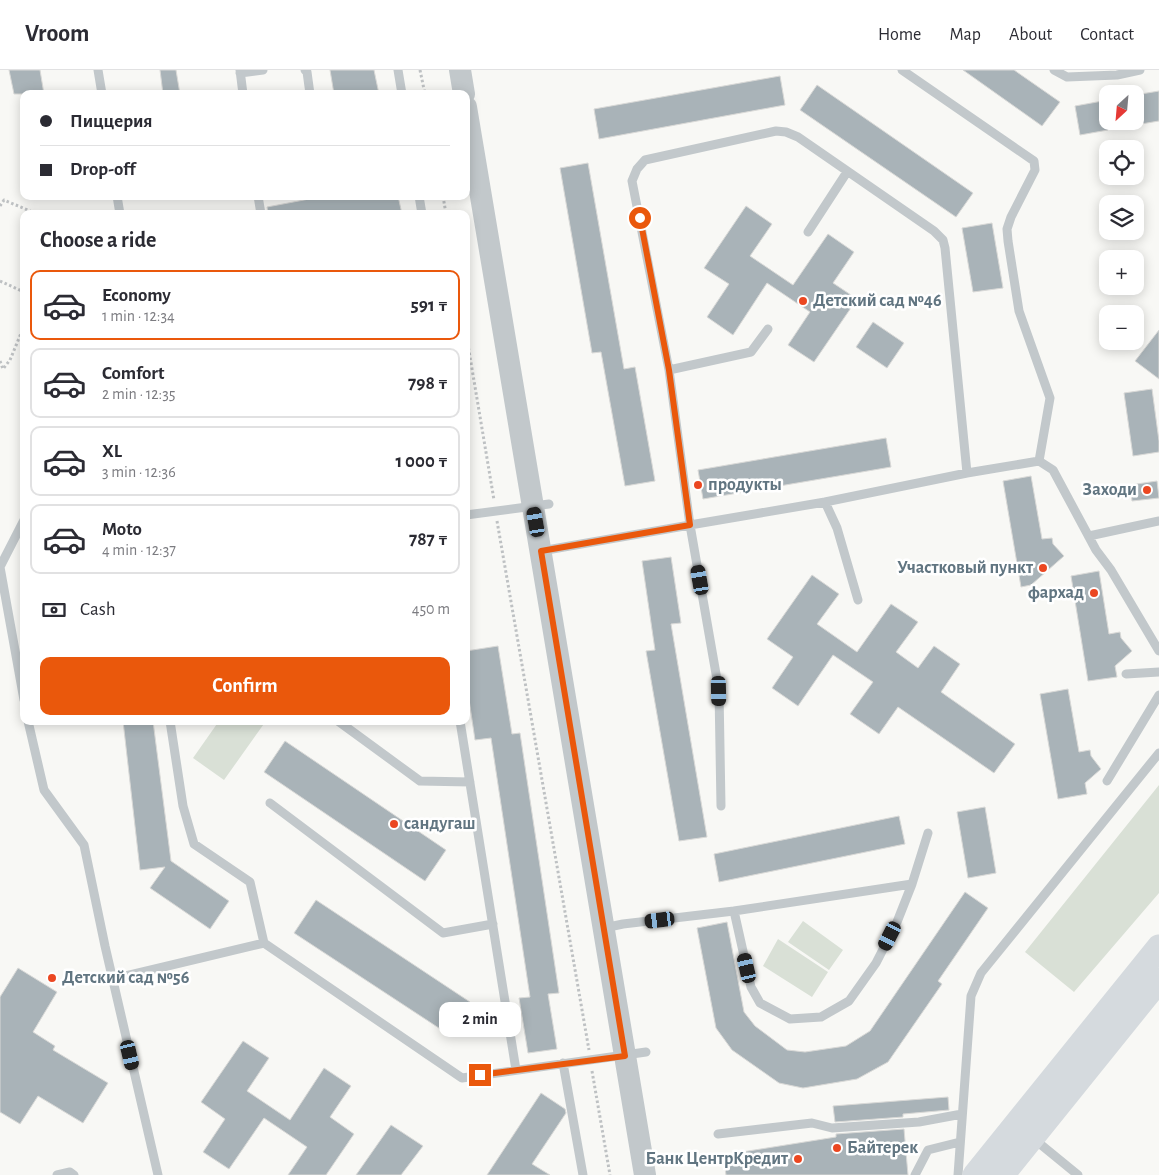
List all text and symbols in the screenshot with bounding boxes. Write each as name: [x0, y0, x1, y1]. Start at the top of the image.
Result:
text: Vroom: [25, 22, 89, 46]
text: Home: [878, 26, 921, 44]
text: Map: [949, 26, 981, 44]
text: About: [1009, 26, 1052, 44]
text: Contact: [1080, 26, 1134, 44]
north arrow: [1099, 85, 1144, 130]
map controls: [1099, 85, 1144, 350]
text: Пиццерия: [70, 112, 153, 131]
button: locate: [1099, 140, 1144, 185]
text: Drop-off: [70, 160, 135, 179]
button: layers: [1099, 195, 1144, 240]
route start: [629, 207, 651, 229]
text: Choose a ride: [40, 229, 156, 251]
button: +: [1099, 250, 1144, 295]
icon: car: [42, 283, 87, 328]
text: Economy: [102, 286, 171, 305]
place label: Детский сад №46: [813, 292, 942, 310]
marker: Детский сад №46: [797, 295, 809, 307]
text: 591 ₸: [411, 296, 448, 315]
button: −: [1099, 305, 1144, 350]
text: 1 min · 12:34: [102, 308, 175, 324]
icon: car: [42, 361, 87, 406]
text: Comfort: [102, 364, 164, 383]
text: 798 ₸: [408, 374, 448, 393]
text: 2 min · 12:35: [102, 386, 176, 402]
icon: car: [42, 439, 87, 484]
text: XL: [102, 442, 122, 461]
text: 1 000 ₸: [395, 452, 448, 471]
text: 3 min · 12:36: [102, 464, 176, 480]
place label: продукты: [708, 476, 782, 494]
marker: продукты: [692, 479, 704, 491]
place label: Заходи: [1083, 481, 1137, 499]
marker: Заходи: [1141, 484, 1153, 496]
car: [526, 506, 545, 538]
icon: car: [42, 517, 87, 562]
text: Moto: [102, 520, 142, 539]
text: 787 ₸: [409, 530, 448, 549]
text: 4 min · 12:37: [102, 542, 176, 558]
place label: Участковый пункт: [897, 559, 1034, 577]
marker: Участковый пункт: [1037, 562, 1049, 574]
car: [690, 564, 709, 596]
place label: фархад: [1028, 584, 1084, 602]
marker: фархад: [1088, 587, 1100, 599]
icon: cash: [40, 596, 68, 624]
text: Cash: [80, 600, 116, 619]
text: 450 m: [412, 601, 450, 617]
button: Confirm: [40, 657, 450, 715]
car: [711, 676, 726, 706]
place label: сандугаш: [404, 815, 476, 833]
marker: сандугаш: [388, 818, 400, 830]
car: [644, 911, 675, 929]
car: [876, 919, 903, 953]
car: [736, 952, 757, 984]
place label: Детский сад №56: [62, 969, 190, 987]
marker: Детский сад №56: [46, 972, 58, 984]
callout: 2 min: [439, 1002, 521, 1038]
text: 2 min: [462, 1011, 498, 1027]
car: [119, 1039, 140, 1071]
route end: [469, 1064, 491, 1086]
place label: Байтерек: [847, 1139, 918, 1157]
marker: Байтерек: [831, 1142, 843, 1154]
place label: Банк ЦентрКредит: [645, 1150, 789, 1168]
marker: Банк ЦентрКредит: [792, 1153, 804, 1165]

